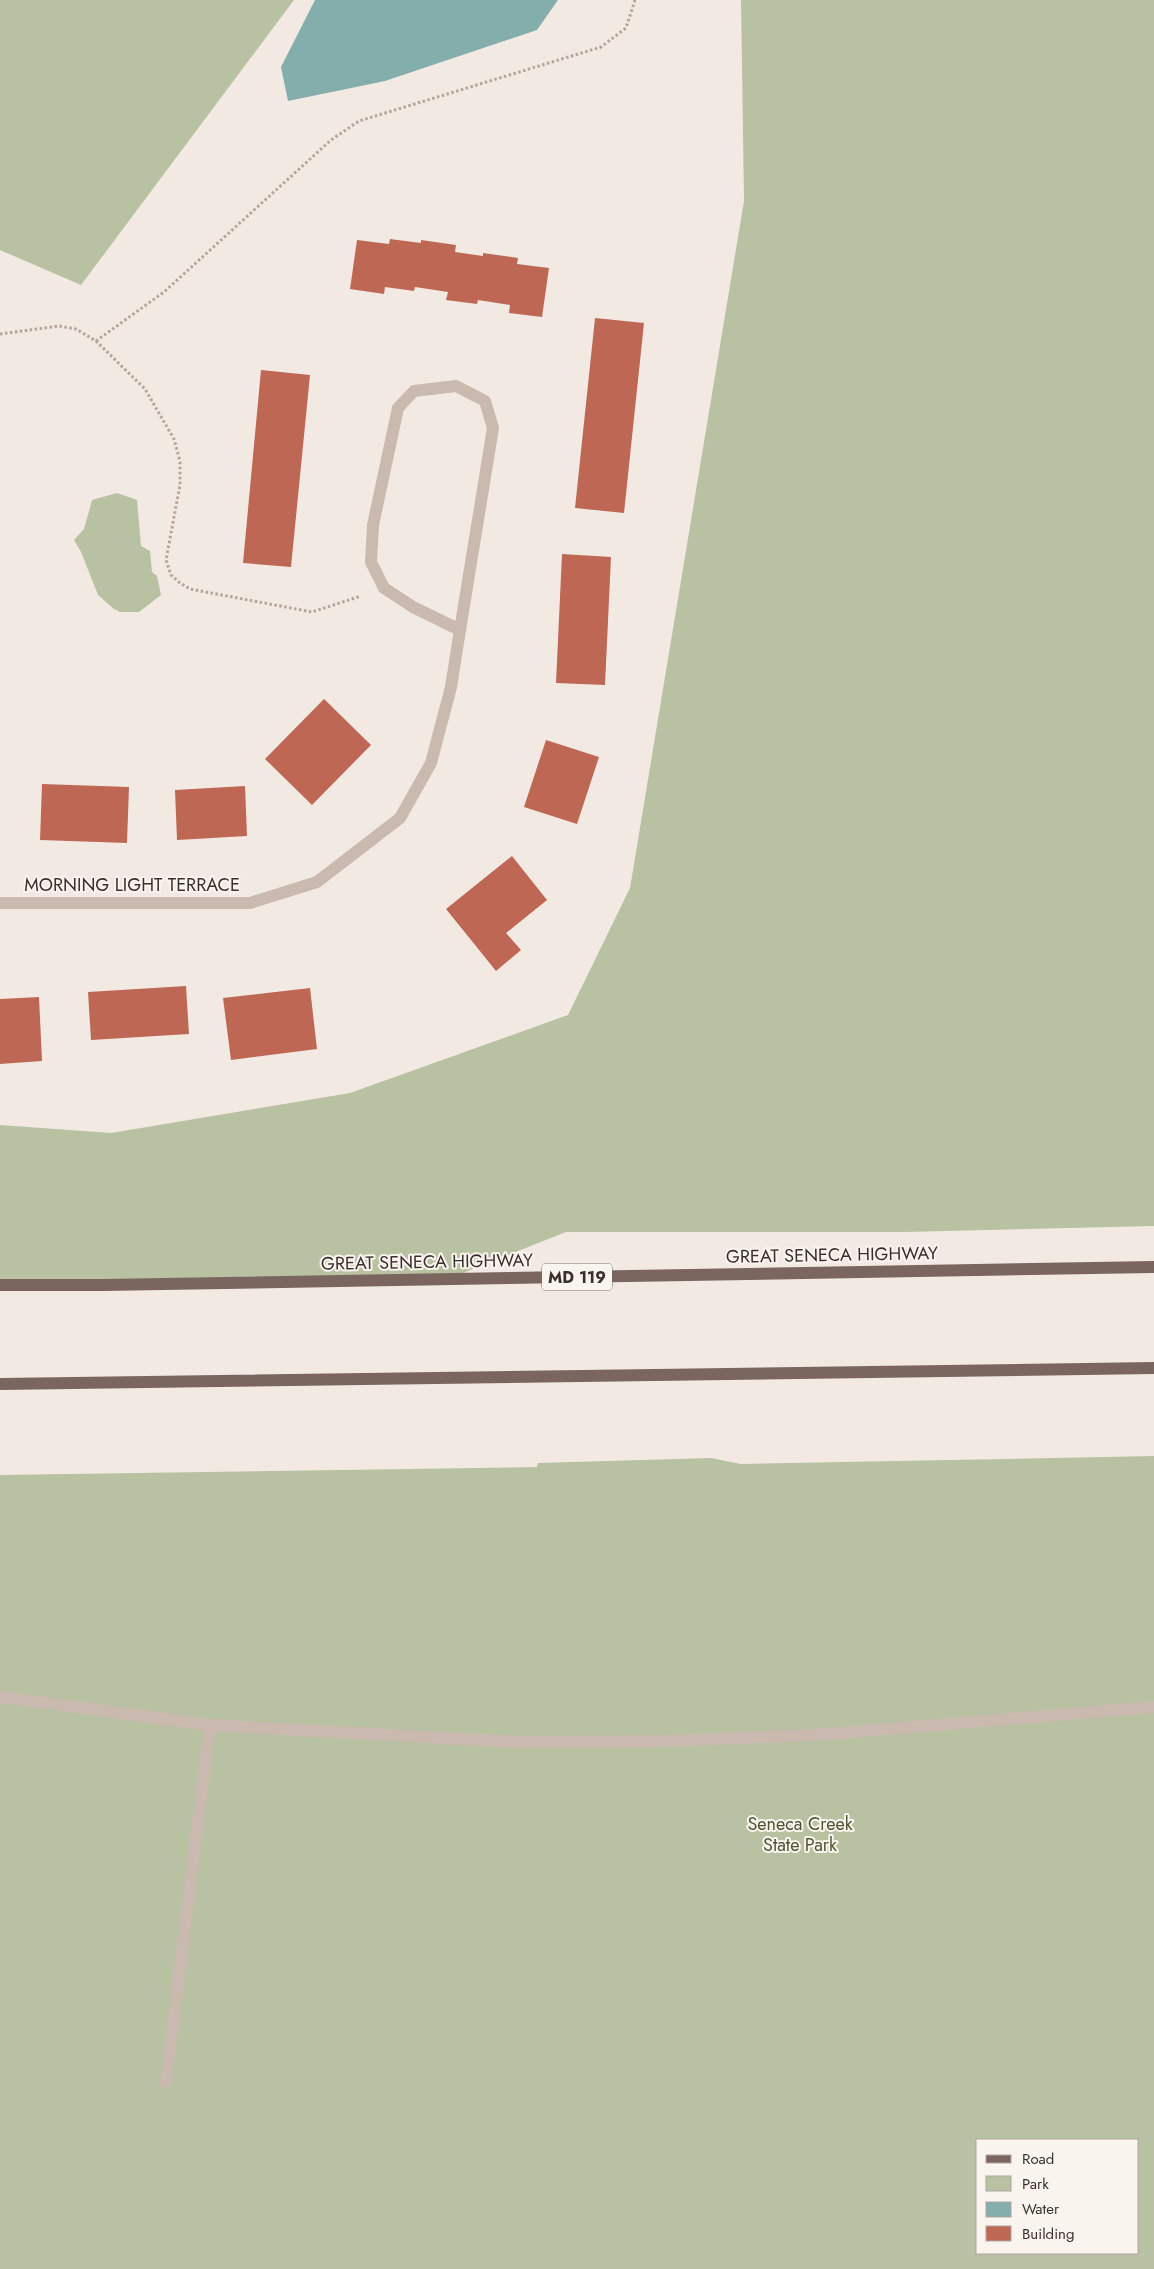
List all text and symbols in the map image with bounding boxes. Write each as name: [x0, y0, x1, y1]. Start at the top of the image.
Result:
street label: MORNING LIGHT TERRACE: [24, 872, 240, 898]
street label: GREAT SENECA HIGHWAY: [726, 1240, 939, 1270]
street label: GREAT SENECA HIGHWAY: [321, 1247, 534, 1277]
road number: MD 119: [542, 1264, 612, 1290]
park label: Seneca Creek State Park: [747, 1811, 853, 1858]
legend: [976, 2139, 1139, 2254]
text: Road: [1022, 2148, 1054, 2170]
text: Park: [1022, 2173, 1049, 2195]
text: Water: [1022, 2198, 1060, 2220]
text: Building: [1022, 2223, 1074, 2245]

